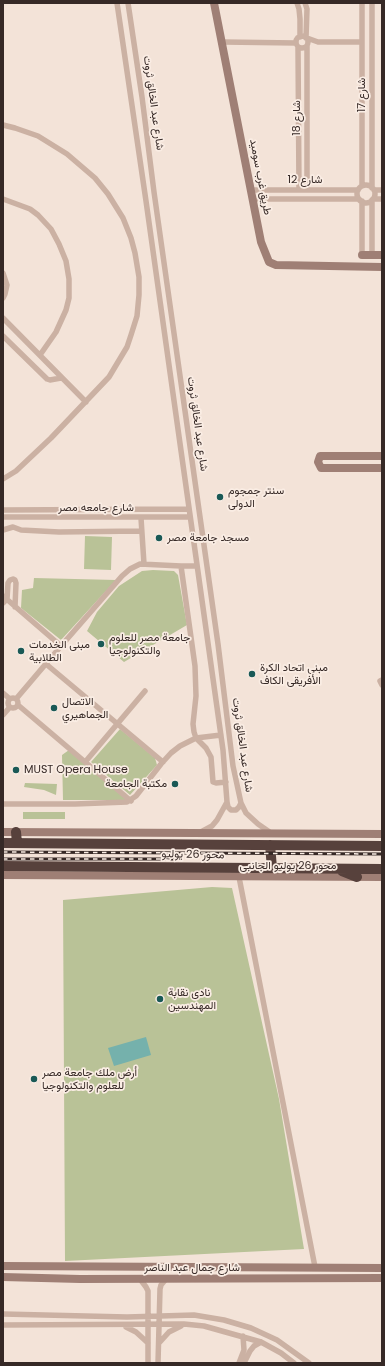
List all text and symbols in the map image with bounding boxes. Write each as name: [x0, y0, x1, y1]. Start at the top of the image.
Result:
street label: شارع عبد الخالق ثروت: [140, 55, 166, 151]
street label: شارع 17: [355, 78, 369, 112]
street label: شارع 18: [290, 100, 304, 136]
street label: طريق غرب سوميد: [246, 138, 274, 216]
street label: شارع 12: [288, 173, 322, 187]
street label: شارع عبد الخالق ثروت: [184, 376, 210, 472]
place label: سنتر جمجوم الدولى: [228, 484, 284, 510]
marker: سنتر جمجوم الدولى: [215, 492, 225, 502]
street label: شارع جامعه مصر: [58, 501, 134, 515]
place label: مسجد جامعة مصر: [167, 531, 249, 545]
marker: مسجد جامعة مصر: [154, 533, 164, 543]
place label: جامعة مصر للعلوم والتكنولوجيا: [109, 631, 190, 657]
place label: مبنى الخدمات الطلابية: [29, 638, 90, 664]
marker: جامعة مصر للعلوم والتكنولوجيا: [96, 639, 106, 649]
marker: مبنى الخدمات الطلابية: [16, 646, 26, 656]
place label: مبنى اتحاد الكرة الأفريقى الكاف: [260, 661, 328, 687]
marker: مبنى اتحاد الكرة الأفريقى الكاف: [247, 669, 257, 679]
place label: الاتصال الجماهيري: [62, 695, 108, 721]
street label: شارع عبد الخالق ثروت: [229, 697, 255, 793]
marker: الاتصال الجماهيري: [49, 703, 59, 713]
place label: MUST Opera House: [24, 763, 128, 777]
marker: MUST Opera House: [11, 765, 21, 775]
place label: مكتبة الجامعة: [105, 777, 167, 791]
marker: مكتبة الجامعة: [170, 779, 180, 789]
street label: محور 26 يوليو: [162, 848, 224, 862]
street label: محور 26 يوليو الجانبى: [240, 859, 336, 873]
place label: نادى نقابة المهندسين: [168, 986, 216, 1012]
marker: نادى نقابة المهندسين: [155, 994, 165, 1004]
place label: أرض ملك جامعة مصر للعلوم والتكنولوجيا: [42, 1066, 137, 1092]
marker: أرض ملك جامعة مصر للعلوم والتكنولوجيا: [29, 1074, 39, 1084]
street label: شارع جمال عبد الناصر: [144, 1261, 240, 1275]

